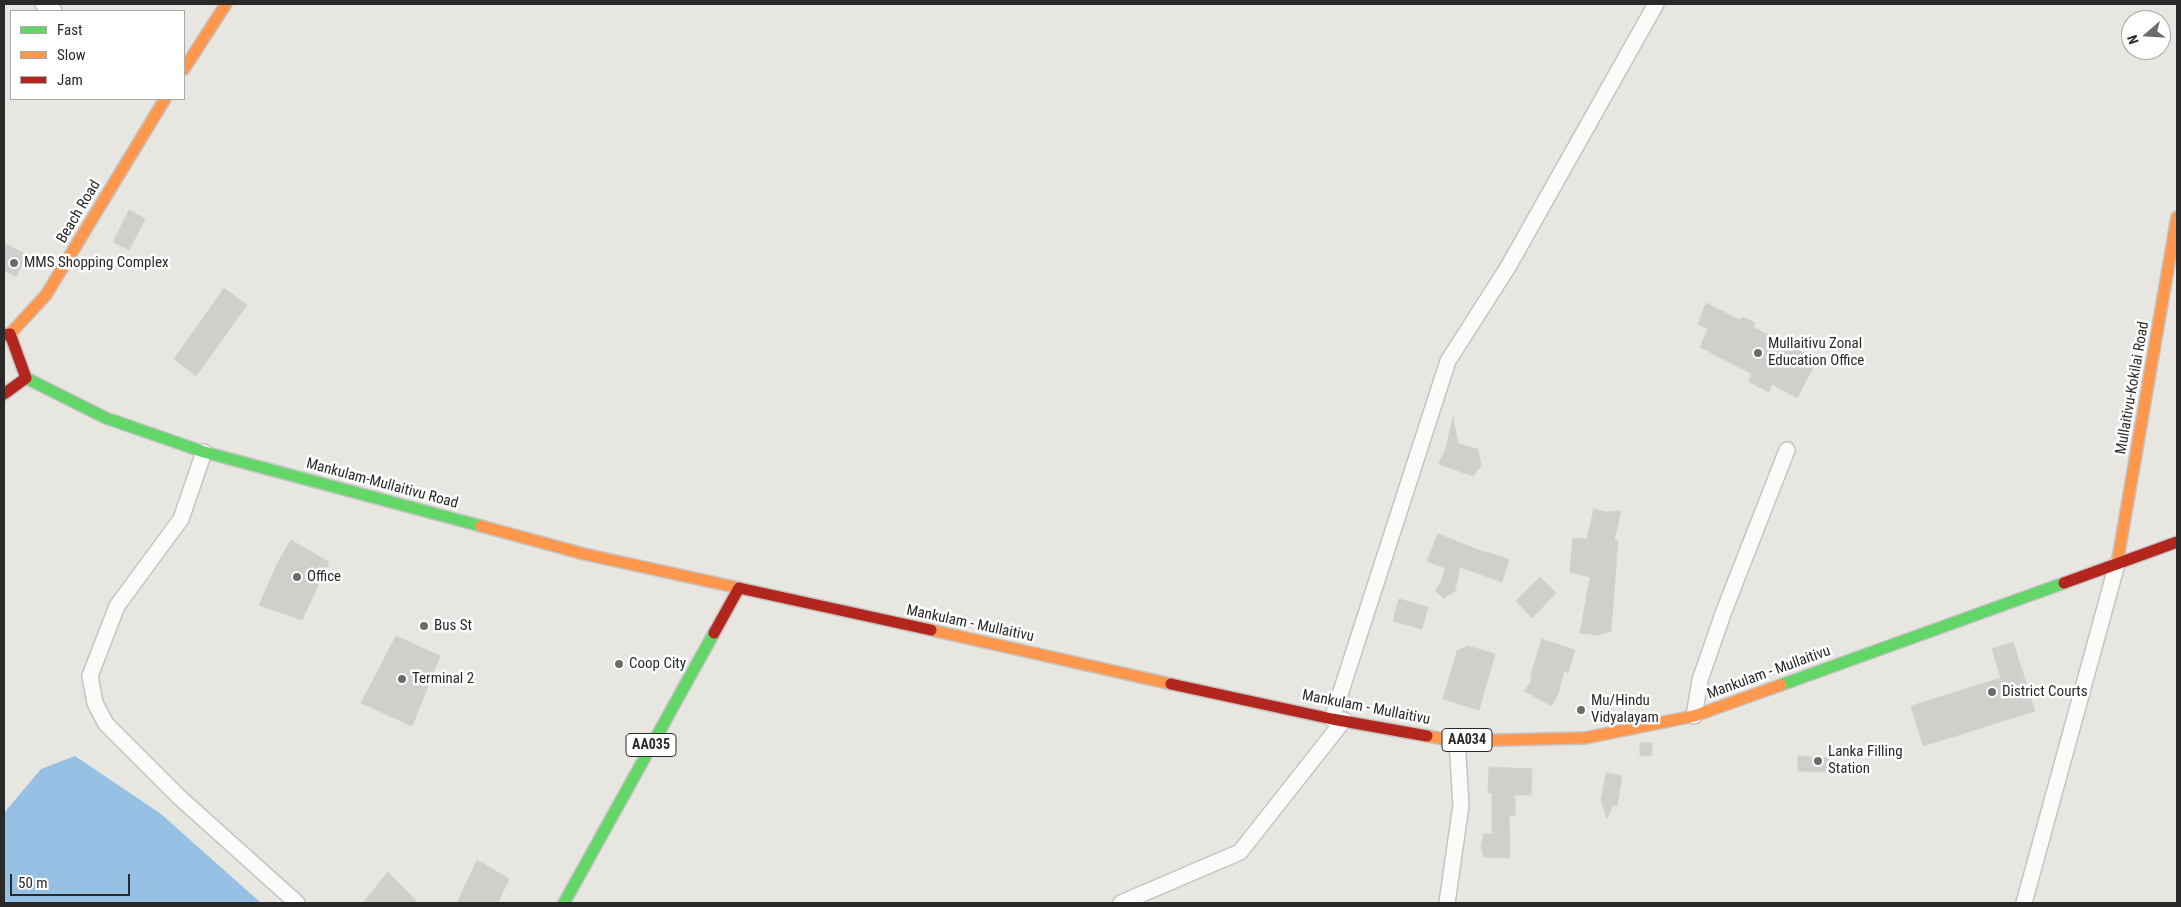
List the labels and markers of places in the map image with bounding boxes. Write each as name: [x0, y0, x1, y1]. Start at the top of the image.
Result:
place label: MMS Shopping Complex: [24, 254, 169, 272]
marker: MMS Shopping Complex: [8, 257, 20, 269]
place label: Mullaitivu Zonal Education Office: [1768, 335, 1864, 370]
marker: Mullaitivu Zonal Education Office: [1752, 347, 1764, 359]
place label: Office: [307, 568, 341, 586]
marker: Office: [291, 571, 303, 583]
place label: Bus St: [434, 617, 472, 635]
marker: Bus St: [418, 620, 430, 632]
place label: Coop City: [629, 655, 686, 673]
marker: Coop City: [613, 658, 625, 670]
place label: Terminal 2: [412, 670, 474, 688]
marker: Terminal 2: [396, 673, 408, 685]
place label: District Courts: [2002, 683, 2088, 701]
marker: District Courts: [1986, 686, 1998, 698]
place label: Mu/Hindu Vidyalayam: [1591, 692, 1659, 727]
marker: Mu/Hindu Vidyalayam: [1575, 704, 1587, 716]
place label: Lanka Filling Station: [1828, 743, 1903, 778]
marker: Lanka Filling Station: [1812, 755, 1824, 767]

